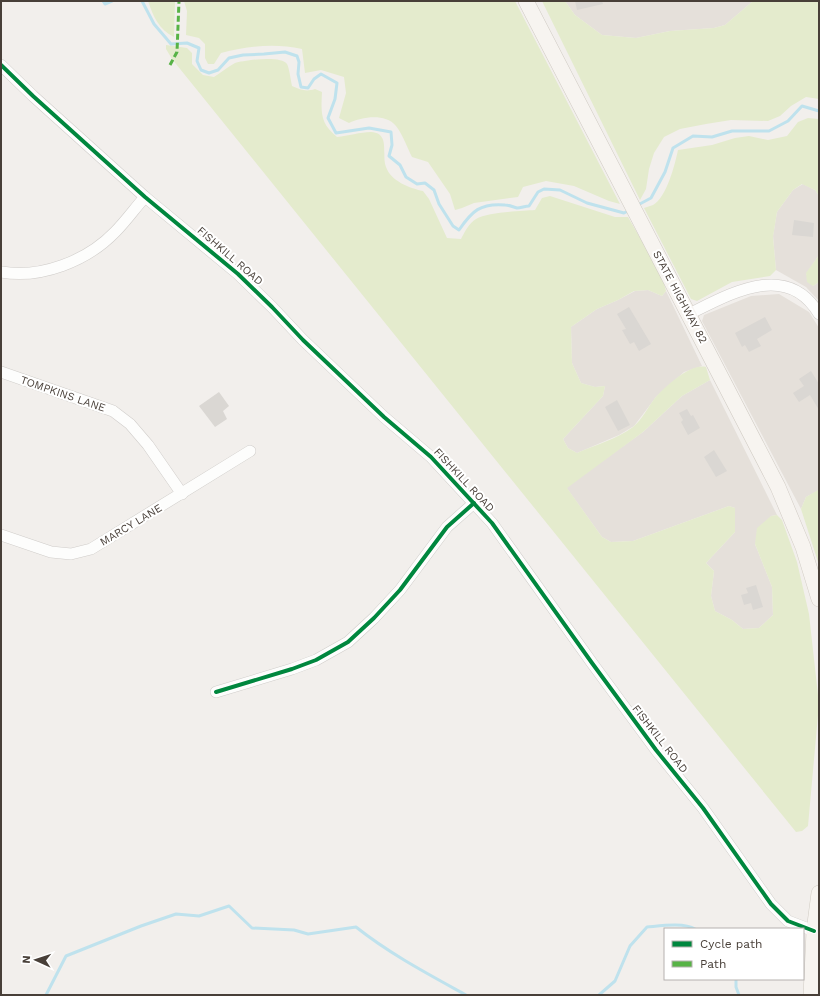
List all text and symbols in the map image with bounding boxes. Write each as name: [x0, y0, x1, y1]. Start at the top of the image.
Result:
street label: FISHKILL ROAD: [195, 224, 265, 288]
street label: STATE HIGHWAY 82: [650, 249, 710, 345]
street label: TOMPKINS LANE: [19, 373, 107, 415]
street label: FISHKILL ROAD: [431, 445, 497, 515]
street label: MARCY LANE: [98, 501, 164, 549]
street label: FISHKILL ROAD: [629, 702, 691, 776]
legend: [664, 928, 804, 980]
text: Cycle path: [700, 937, 762, 951]
north arrow: [16, 940, 56, 980]
text: N: [20, 955, 33, 964]
text: Path: [700, 957, 726, 971]

